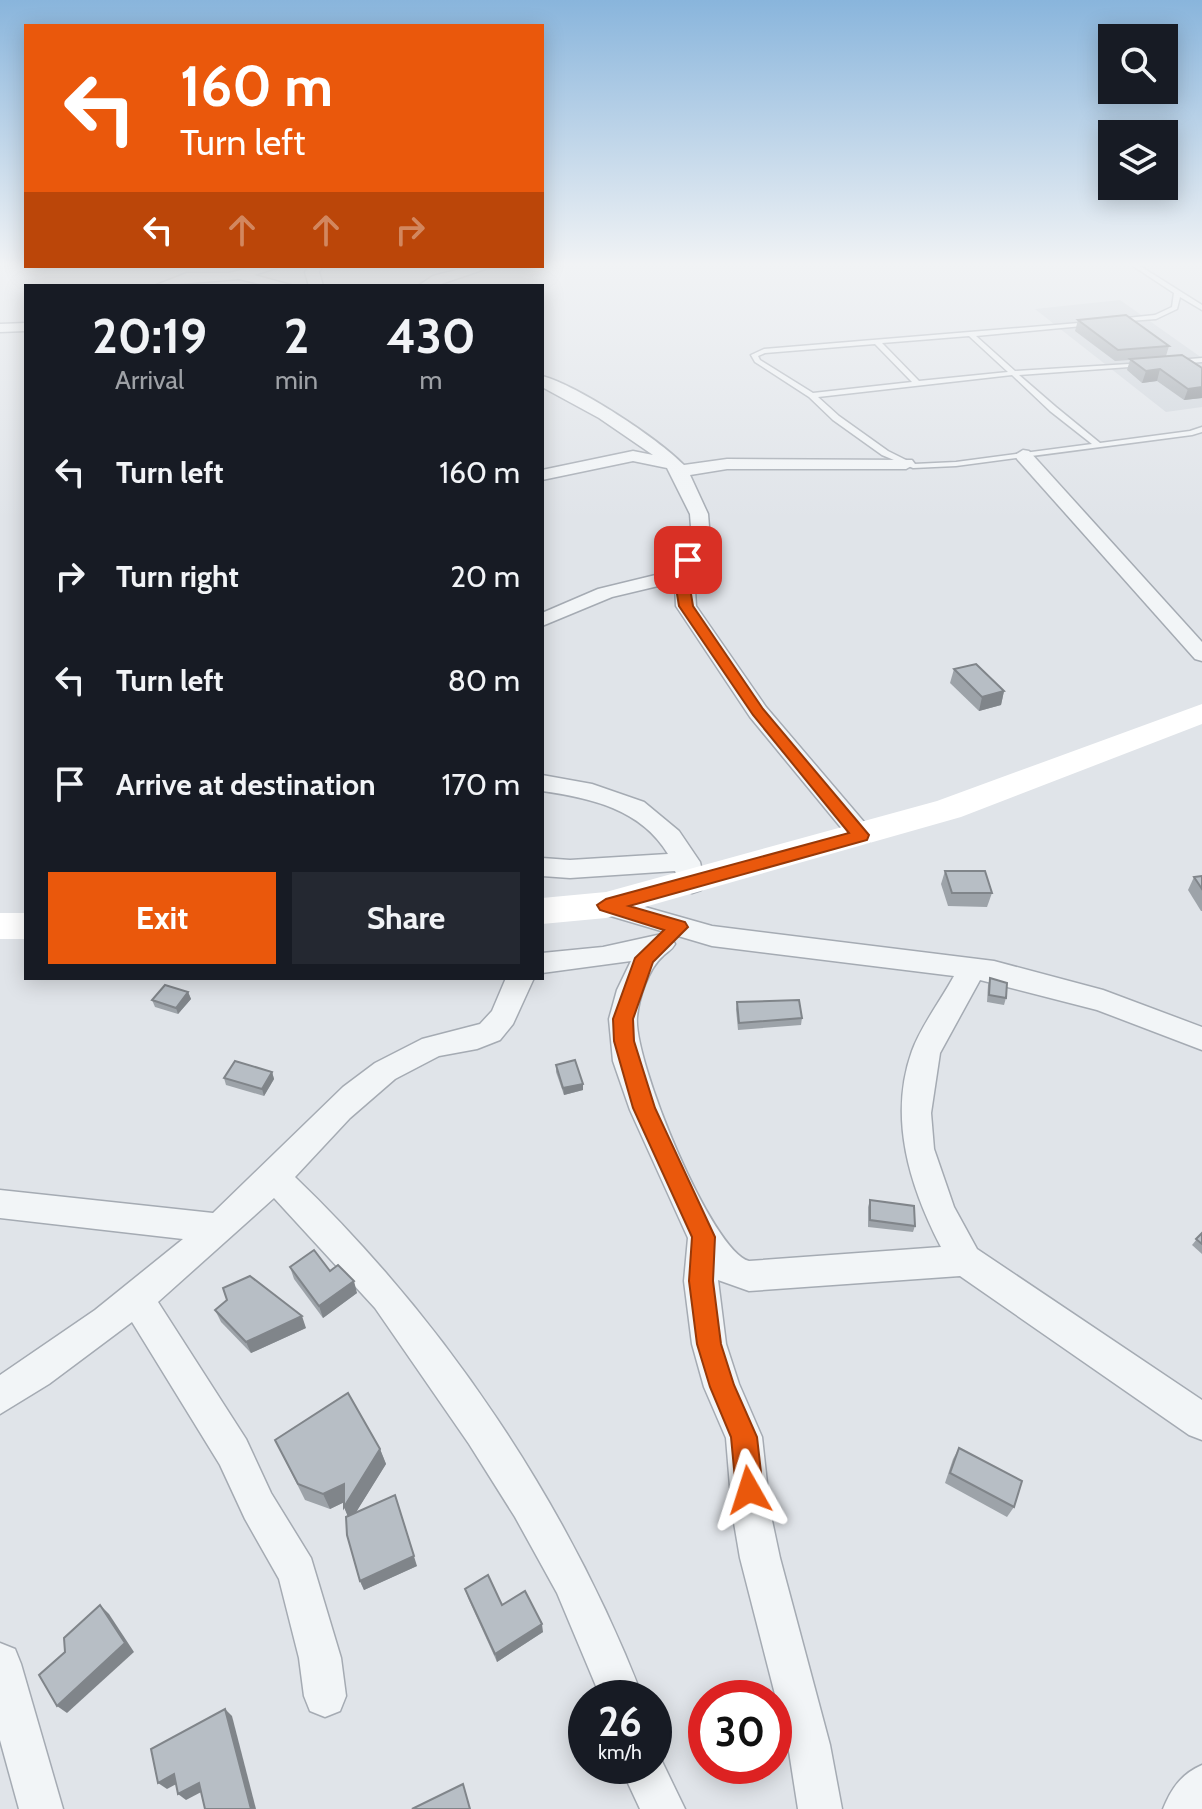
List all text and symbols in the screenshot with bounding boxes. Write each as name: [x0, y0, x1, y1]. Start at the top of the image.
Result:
map controls: [1098, 24, 1178, 200]
button: search: [1098, 24, 1178, 104]
text: 160 m: [180, 52, 333, 120]
icon: left: [48, 56, 152, 160]
text: Turn left: [180, 120, 305, 164]
button: layers: [1098, 120, 1178, 200]
icon: left: [136, 208, 180, 252]
icon: ahead: [220, 208, 264, 252]
icon: ahead: [304, 208, 348, 252]
icon: right: [388, 208, 432, 252]
text: 20:19: [92, 307, 207, 365]
text: 2: [284, 307, 309, 365]
text: 430: [386, 307, 476, 365]
text: Arrival: [115, 364, 184, 396]
text: min: [275, 364, 318, 396]
text: m: [420, 364, 442, 396]
icon: left: [48, 450, 92, 494]
text: Turn left: [116, 454, 224, 491]
text: 160 m: [439, 454, 520, 491]
pin: [654, 526, 722, 594]
icon: arrive: [666, 538, 710, 582]
icon: right: [48, 554, 92, 598]
text: Turn right: [116, 558, 239, 595]
text: 20 m: [450, 558, 520, 595]
icon: left: [48, 658, 92, 702]
text: Turn left: [116, 662, 224, 699]
text: 80 m: [448, 662, 520, 699]
icon: arrive: [48, 762, 92, 806]
text: Arrive at destination: [116, 766, 376, 803]
text: 170 m: [441, 766, 520, 803]
button: Exit: [48, 872, 276, 964]
button: Share: [292, 872, 520, 964]
position arrow: [707, 1448, 791, 1532]
speed limit sign: 30: [688, 1680, 792, 1784]
text: 26: [598, 1697, 642, 1746]
text: km/h: [598, 1740, 642, 1764]

